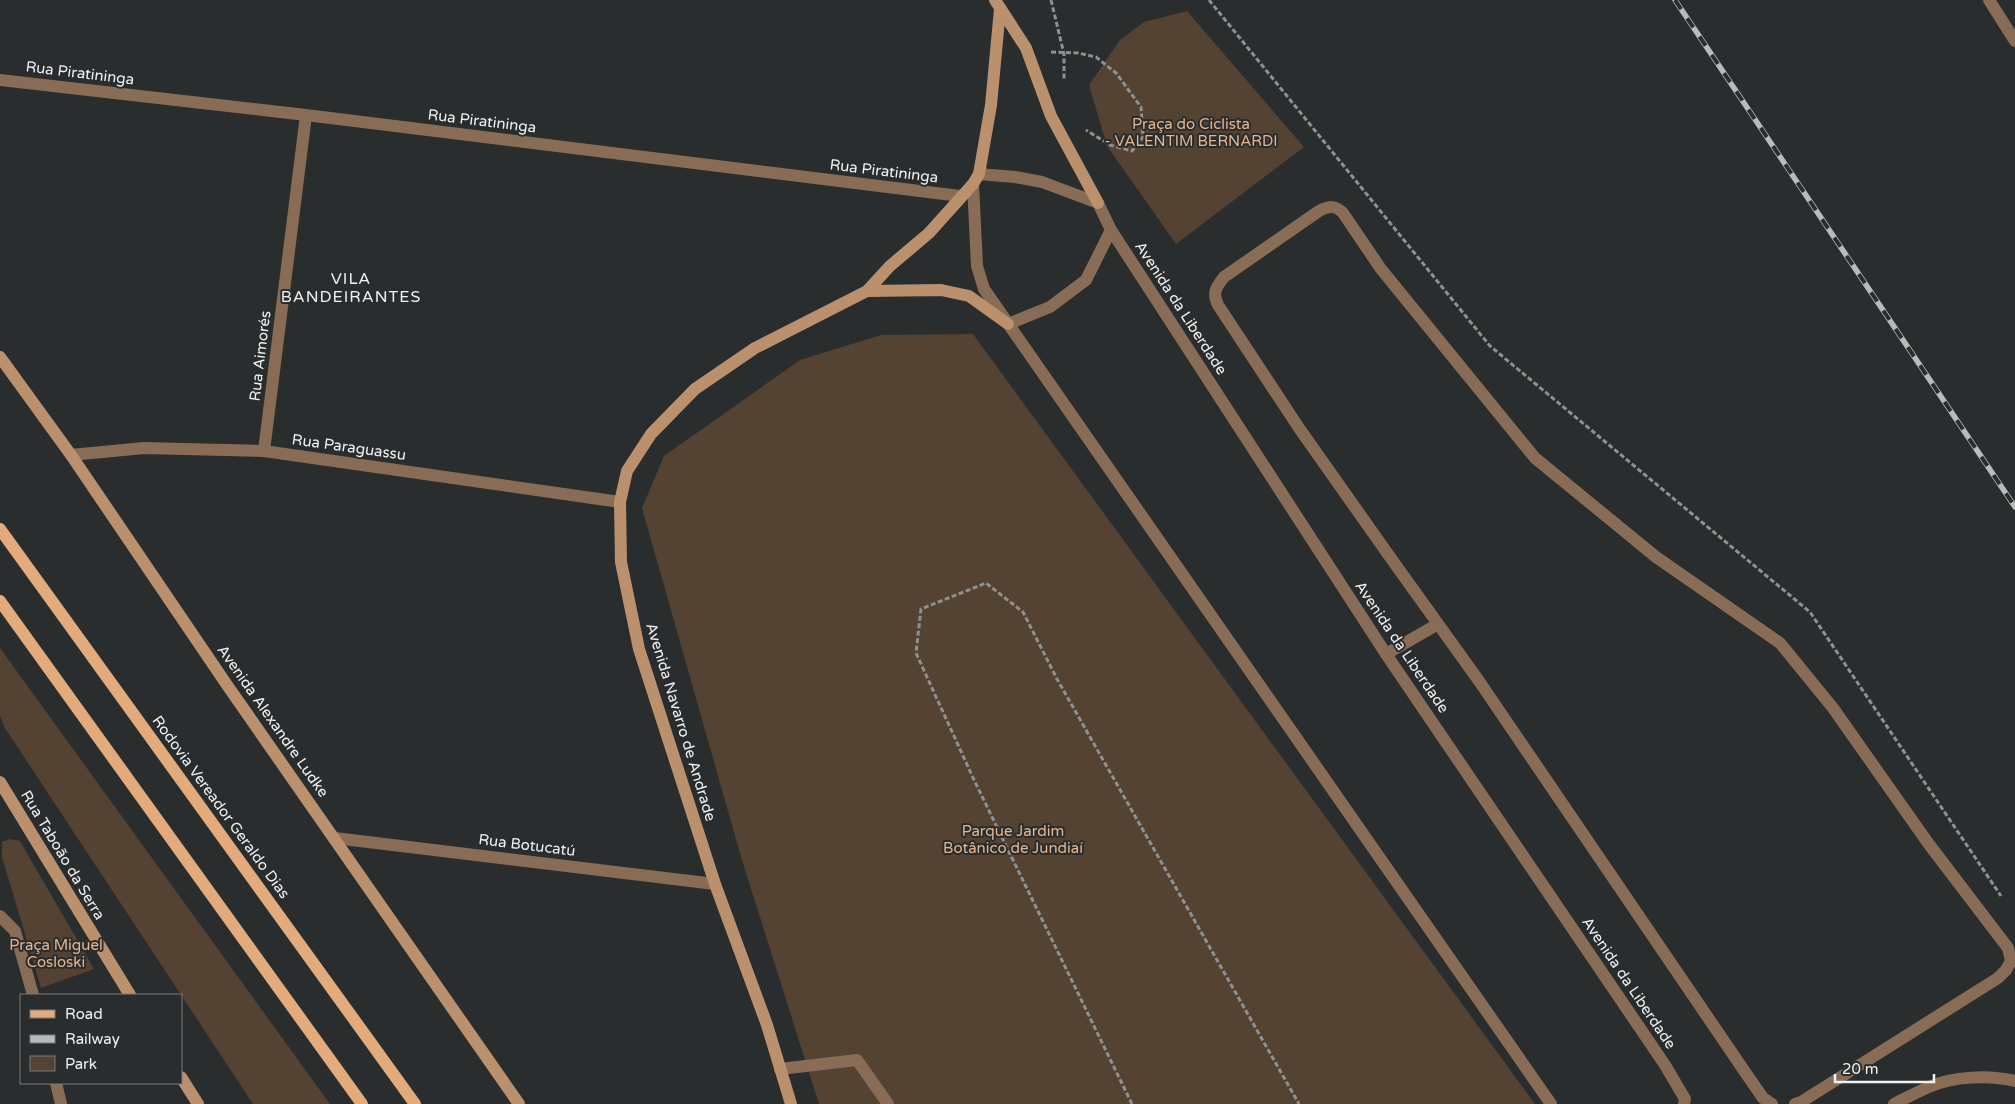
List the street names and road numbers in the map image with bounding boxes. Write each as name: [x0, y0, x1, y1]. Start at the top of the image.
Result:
street label: Rua Piratininga: [25, 57, 135, 89]
street label: Rua Piratininga: [427, 105, 537, 137]
street label: Rua Piratininga: [829, 155, 939, 187]
street label: Avenida da Liberdade: [1131, 238, 1231, 378]
street label: Rua Aimorés: [246, 310, 274, 402]
street label: Rua Paraguassu: [291, 430, 407, 464]
street label: Avenida da Liberdade: [1351, 578, 1453, 716]
street label: Avenida Navarro de Andrade: [642, 621, 720, 823]
street label: Avenida Alexandre Ludke: [214, 641, 332, 801]
street label: Rodovia Vereador Geraldo Dias: [149, 712, 293, 902]
street label: Rua Taboão da Serra: [17, 787, 109, 923]
street label: Rua Botucatú: [478, 830, 576, 860]
street label: Avenida da Liberdade: [1578, 914, 1680, 1052]

